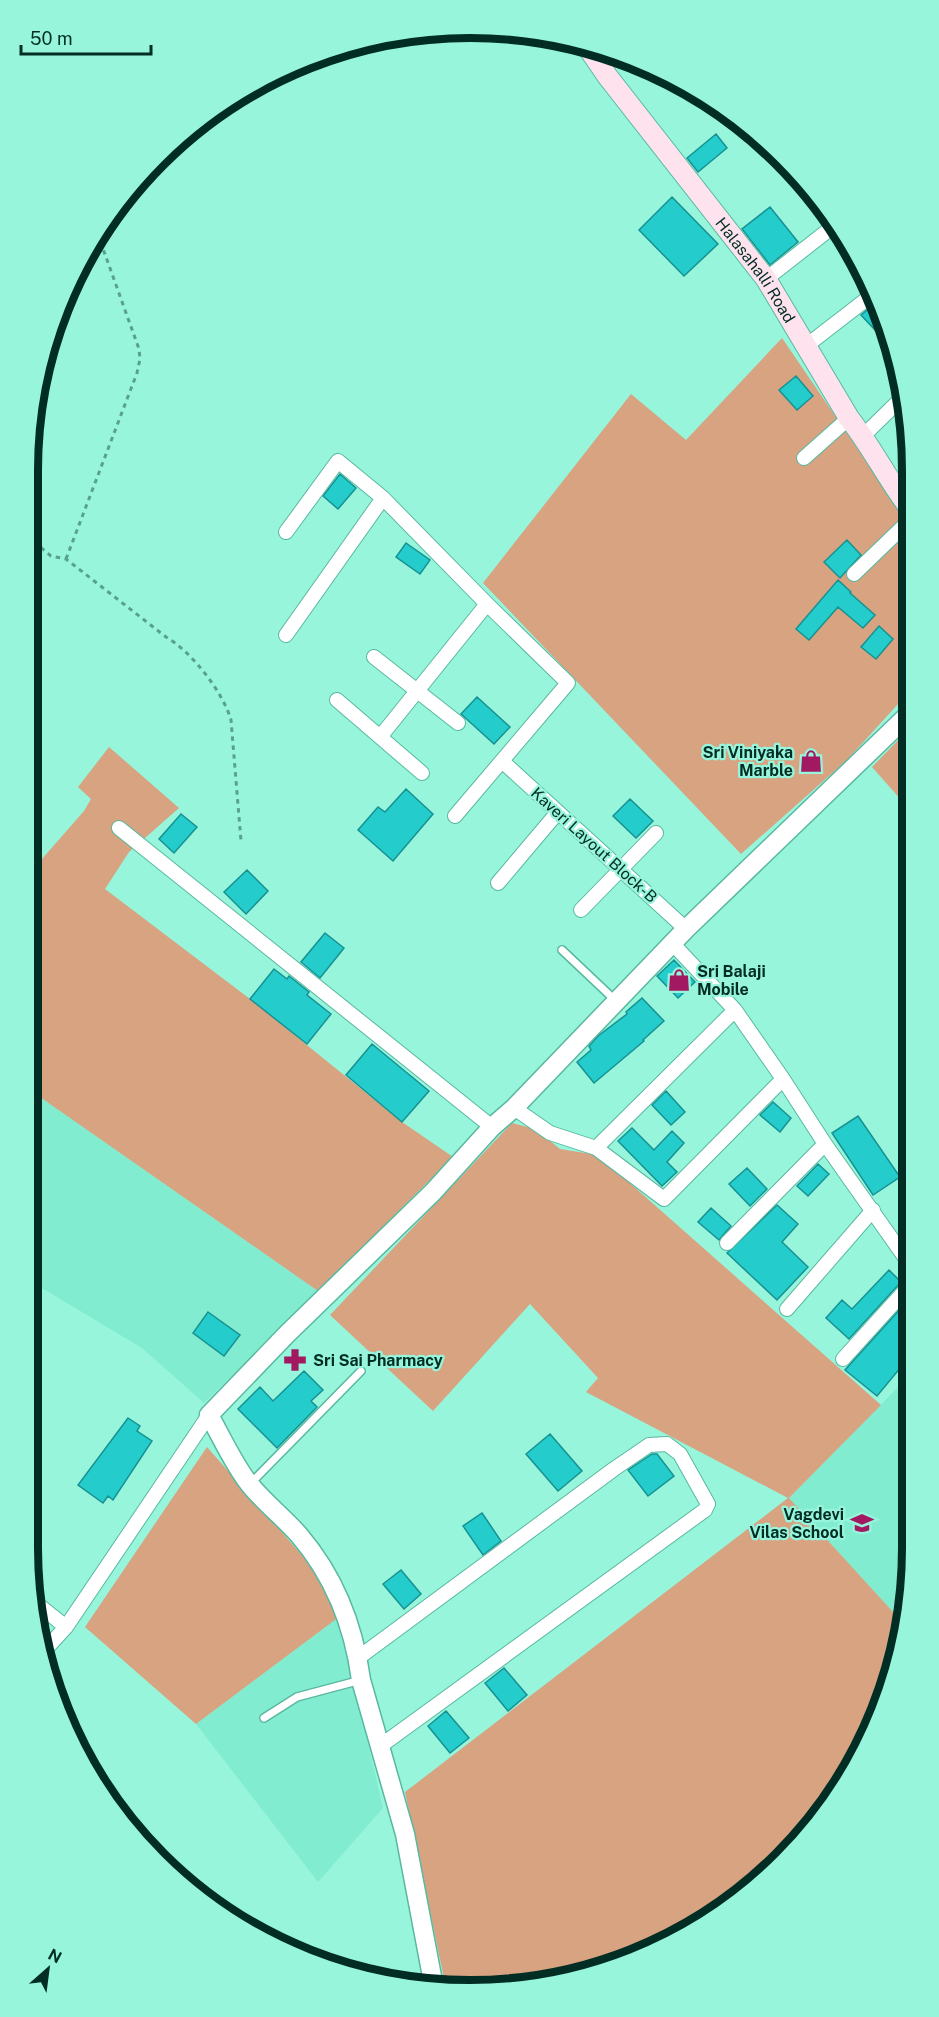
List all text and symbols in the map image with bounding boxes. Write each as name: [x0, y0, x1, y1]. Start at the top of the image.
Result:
scale bar: [21, 18, 152, 56]
text: 50 m: [30, 28, 73, 49]
street label: Halasahalli Road: [712, 214, 799, 326]
place label: Sri Viniyaka Marble: [703, 743, 793, 780]
shop icon: Sri Viniyaka Marble: [798, 748, 824, 774]
street label: Kaveri Layout Block-B: [527, 783, 661, 907]
place label: Sri Balaji Mobile: [697, 962, 766, 999]
shop icon: Sri Balaji Mobile: [666, 967, 692, 993]
pharmacy icon: Sri Sai Pharmacy: [282, 1347, 308, 1373]
place label: Sri Sai Pharmacy: [313, 1351, 443, 1370]
place label: Vagdevi Vilas School: [749, 1505, 844, 1542]
school or university icon: Vagdevi Vilas School: [849, 1510, 875, 1536]
north arrow: [18, 1939, 78, 1999]
text: N: [45, 1945, 65, 1968]

